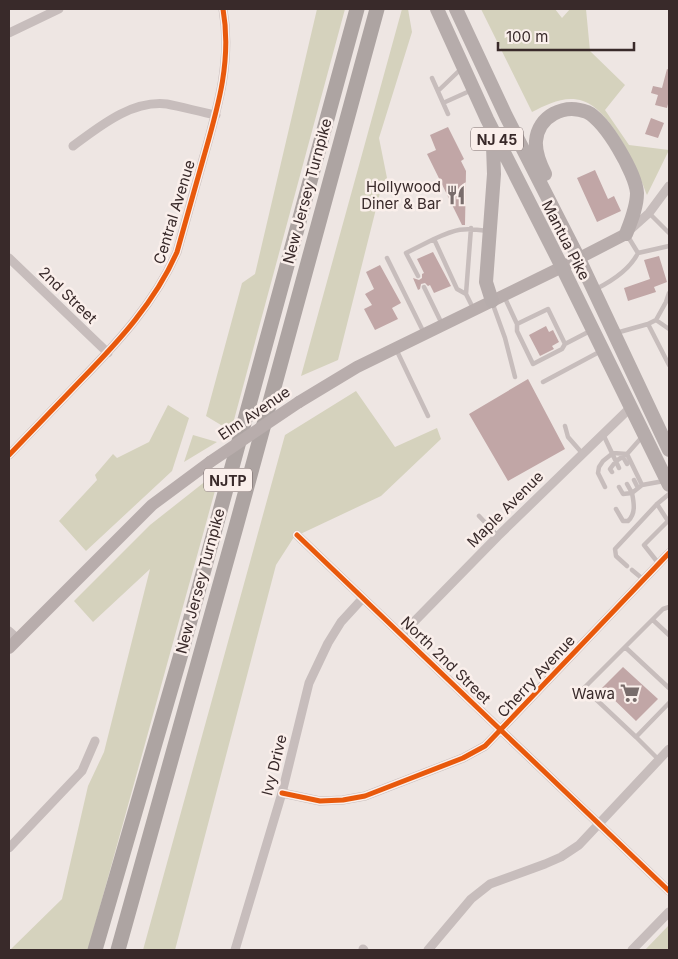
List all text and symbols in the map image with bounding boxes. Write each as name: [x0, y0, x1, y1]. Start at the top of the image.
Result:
scale bar: [498, 20, 634, 52]
text: 100 m: [506, 27, 548, 46]
street label: New Jersey Turnpike: [278, 116, 336, 266]
road number: NJ 45: [471, 128, 523, 150]
street label: Central Avenue: [149, 158, 199, 266]
place label: Hollywood Diner & Bar: [361, 177, 441, 213]
restaurant icon: Hollywood Diner & Bar: [445, 184, 467, 206]
street label: Mantua Pike: [538, 197, 594, 283]
street label: 2nd Street: [35, 263, 101, 328]
street label: Elm Avenue: [214, 382, 294, 444]
street label: Maple Avenue: [463, 467, 547, 551]
road number: NJTP: [204, 468, 252, 492]
street label: New Jersey Turnpike: [171, 506, 229, 656]
street label: North 2nd Street: [397, 612, 495, 708]
street label: Cherry Avenue: [493, 631, 579, 721]
supermarket icon: Wawa: [619, 682, 641, 704]
place label: Wawa: [572, 684, 615, 703]
street label: Ivy Drive: [257, 732, 291, 798]

